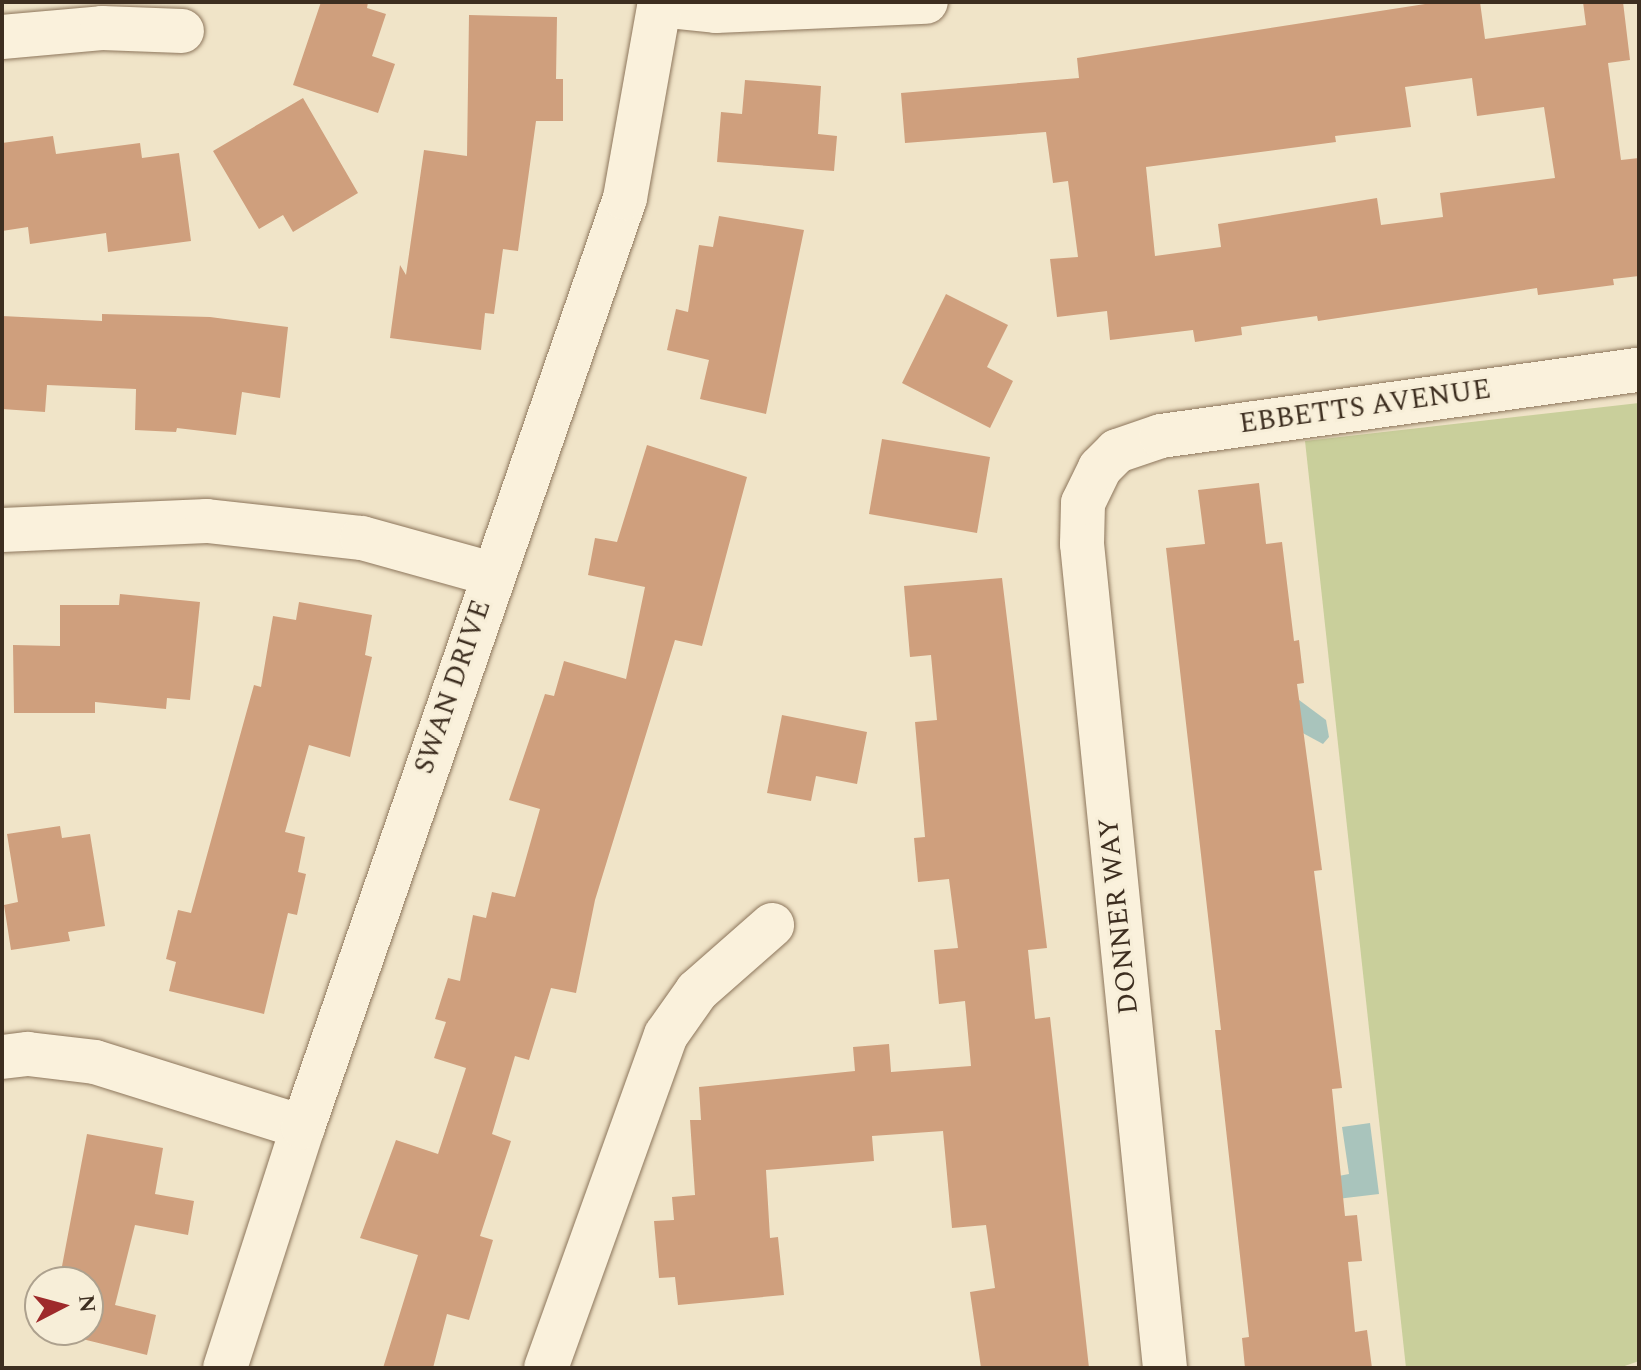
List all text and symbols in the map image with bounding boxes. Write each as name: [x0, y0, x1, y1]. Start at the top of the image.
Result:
street label: EBBETTS AVENUE: [1237, 373, 1493, 441]
street label: SWAN DRIVE: [408, 596, 498, 778]
street label: DONNER WAY: [1092, 816, 1146, 1016]
north arrow: [24, 1266, 104, 1346]
text: N: [69, 1293, 104, 1314]

